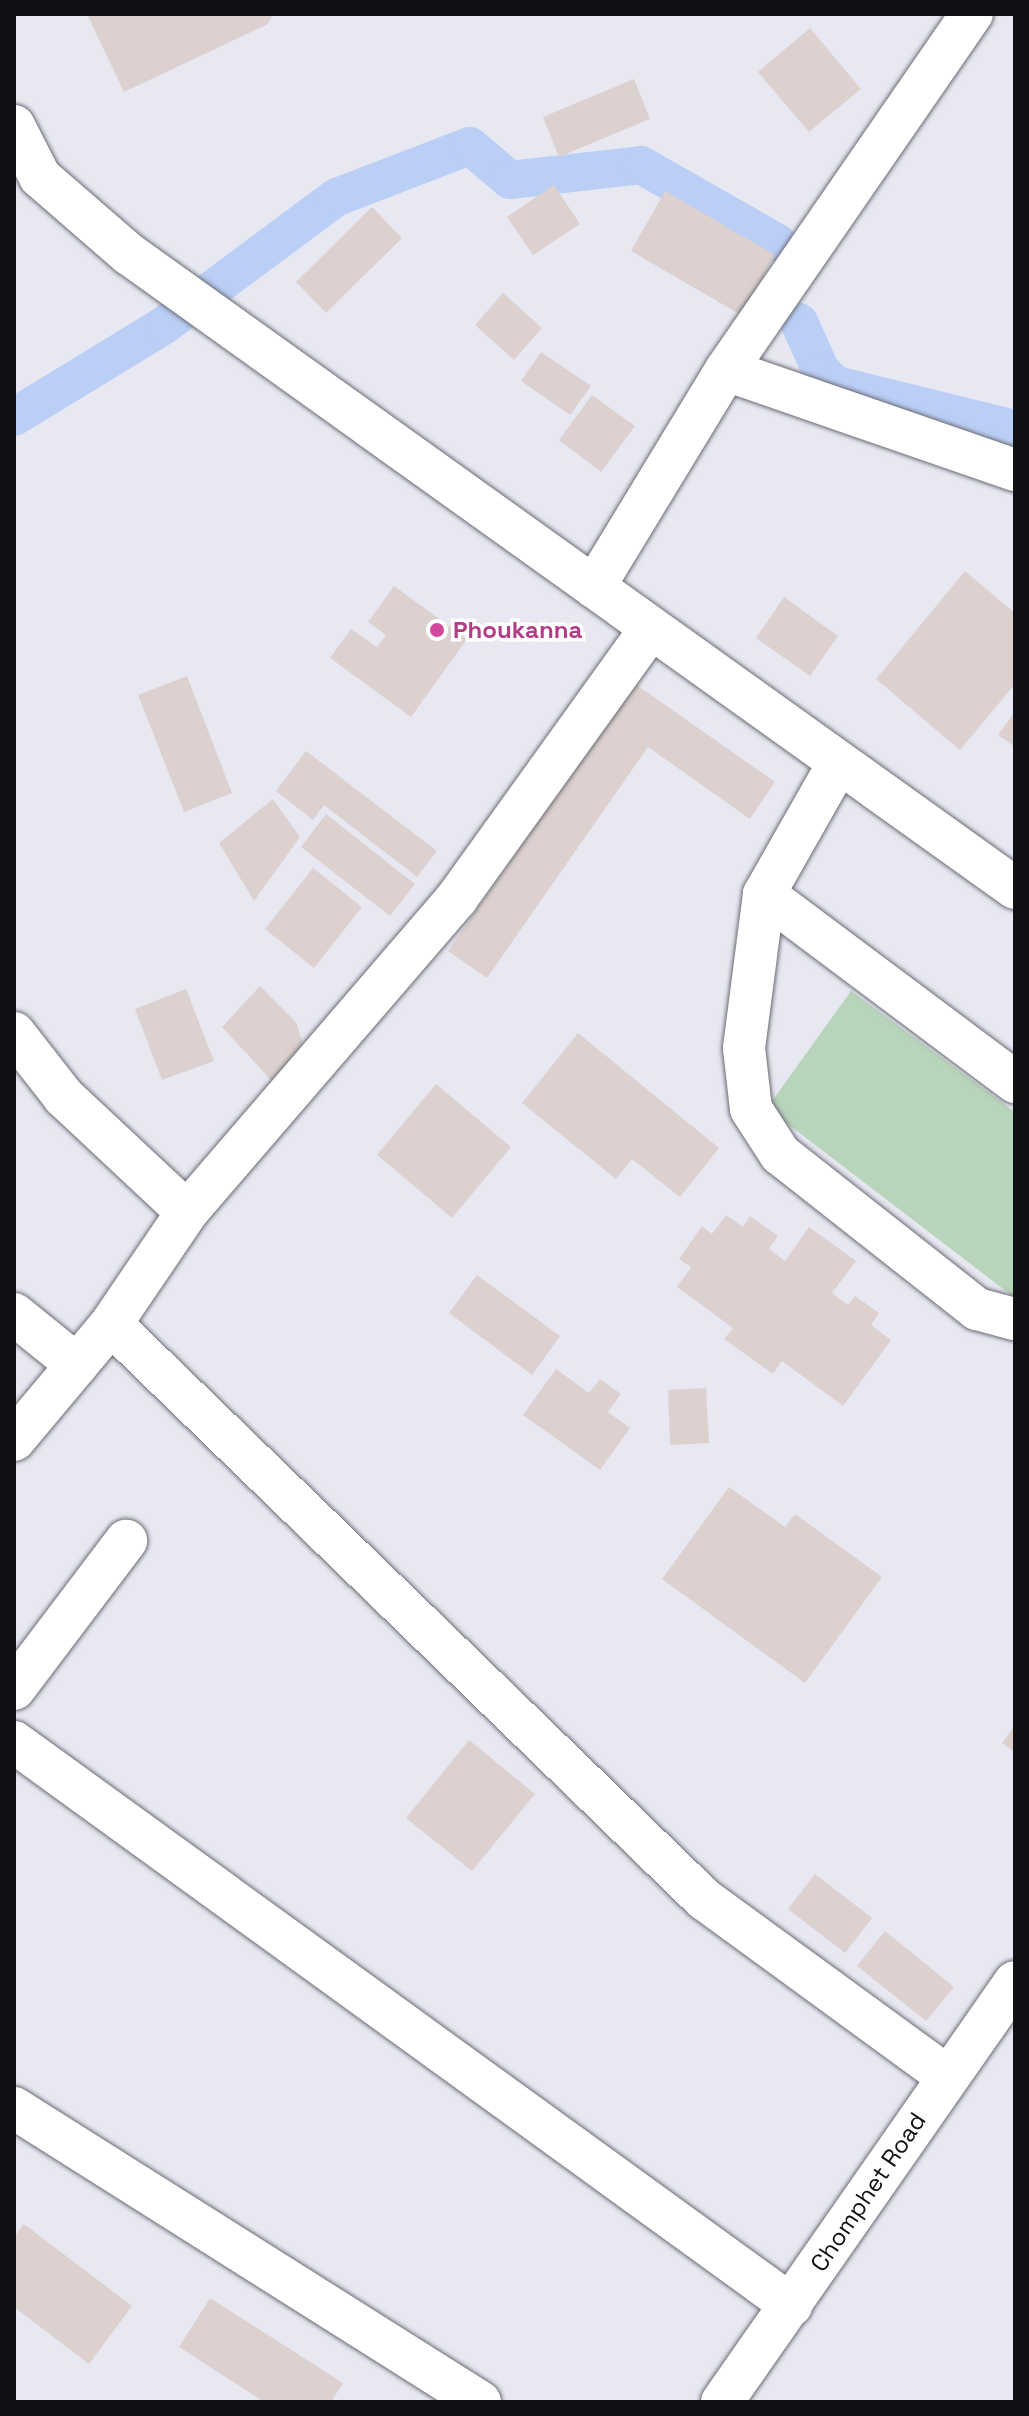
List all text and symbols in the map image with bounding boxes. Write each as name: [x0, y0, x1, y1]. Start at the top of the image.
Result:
place label: Phoukanna: [453, 616, 582, 644]
marker: Phoukanna: [428, 621, 446, 639]
street label: Chomphet Road: [804, 2107, 932, 2277]

